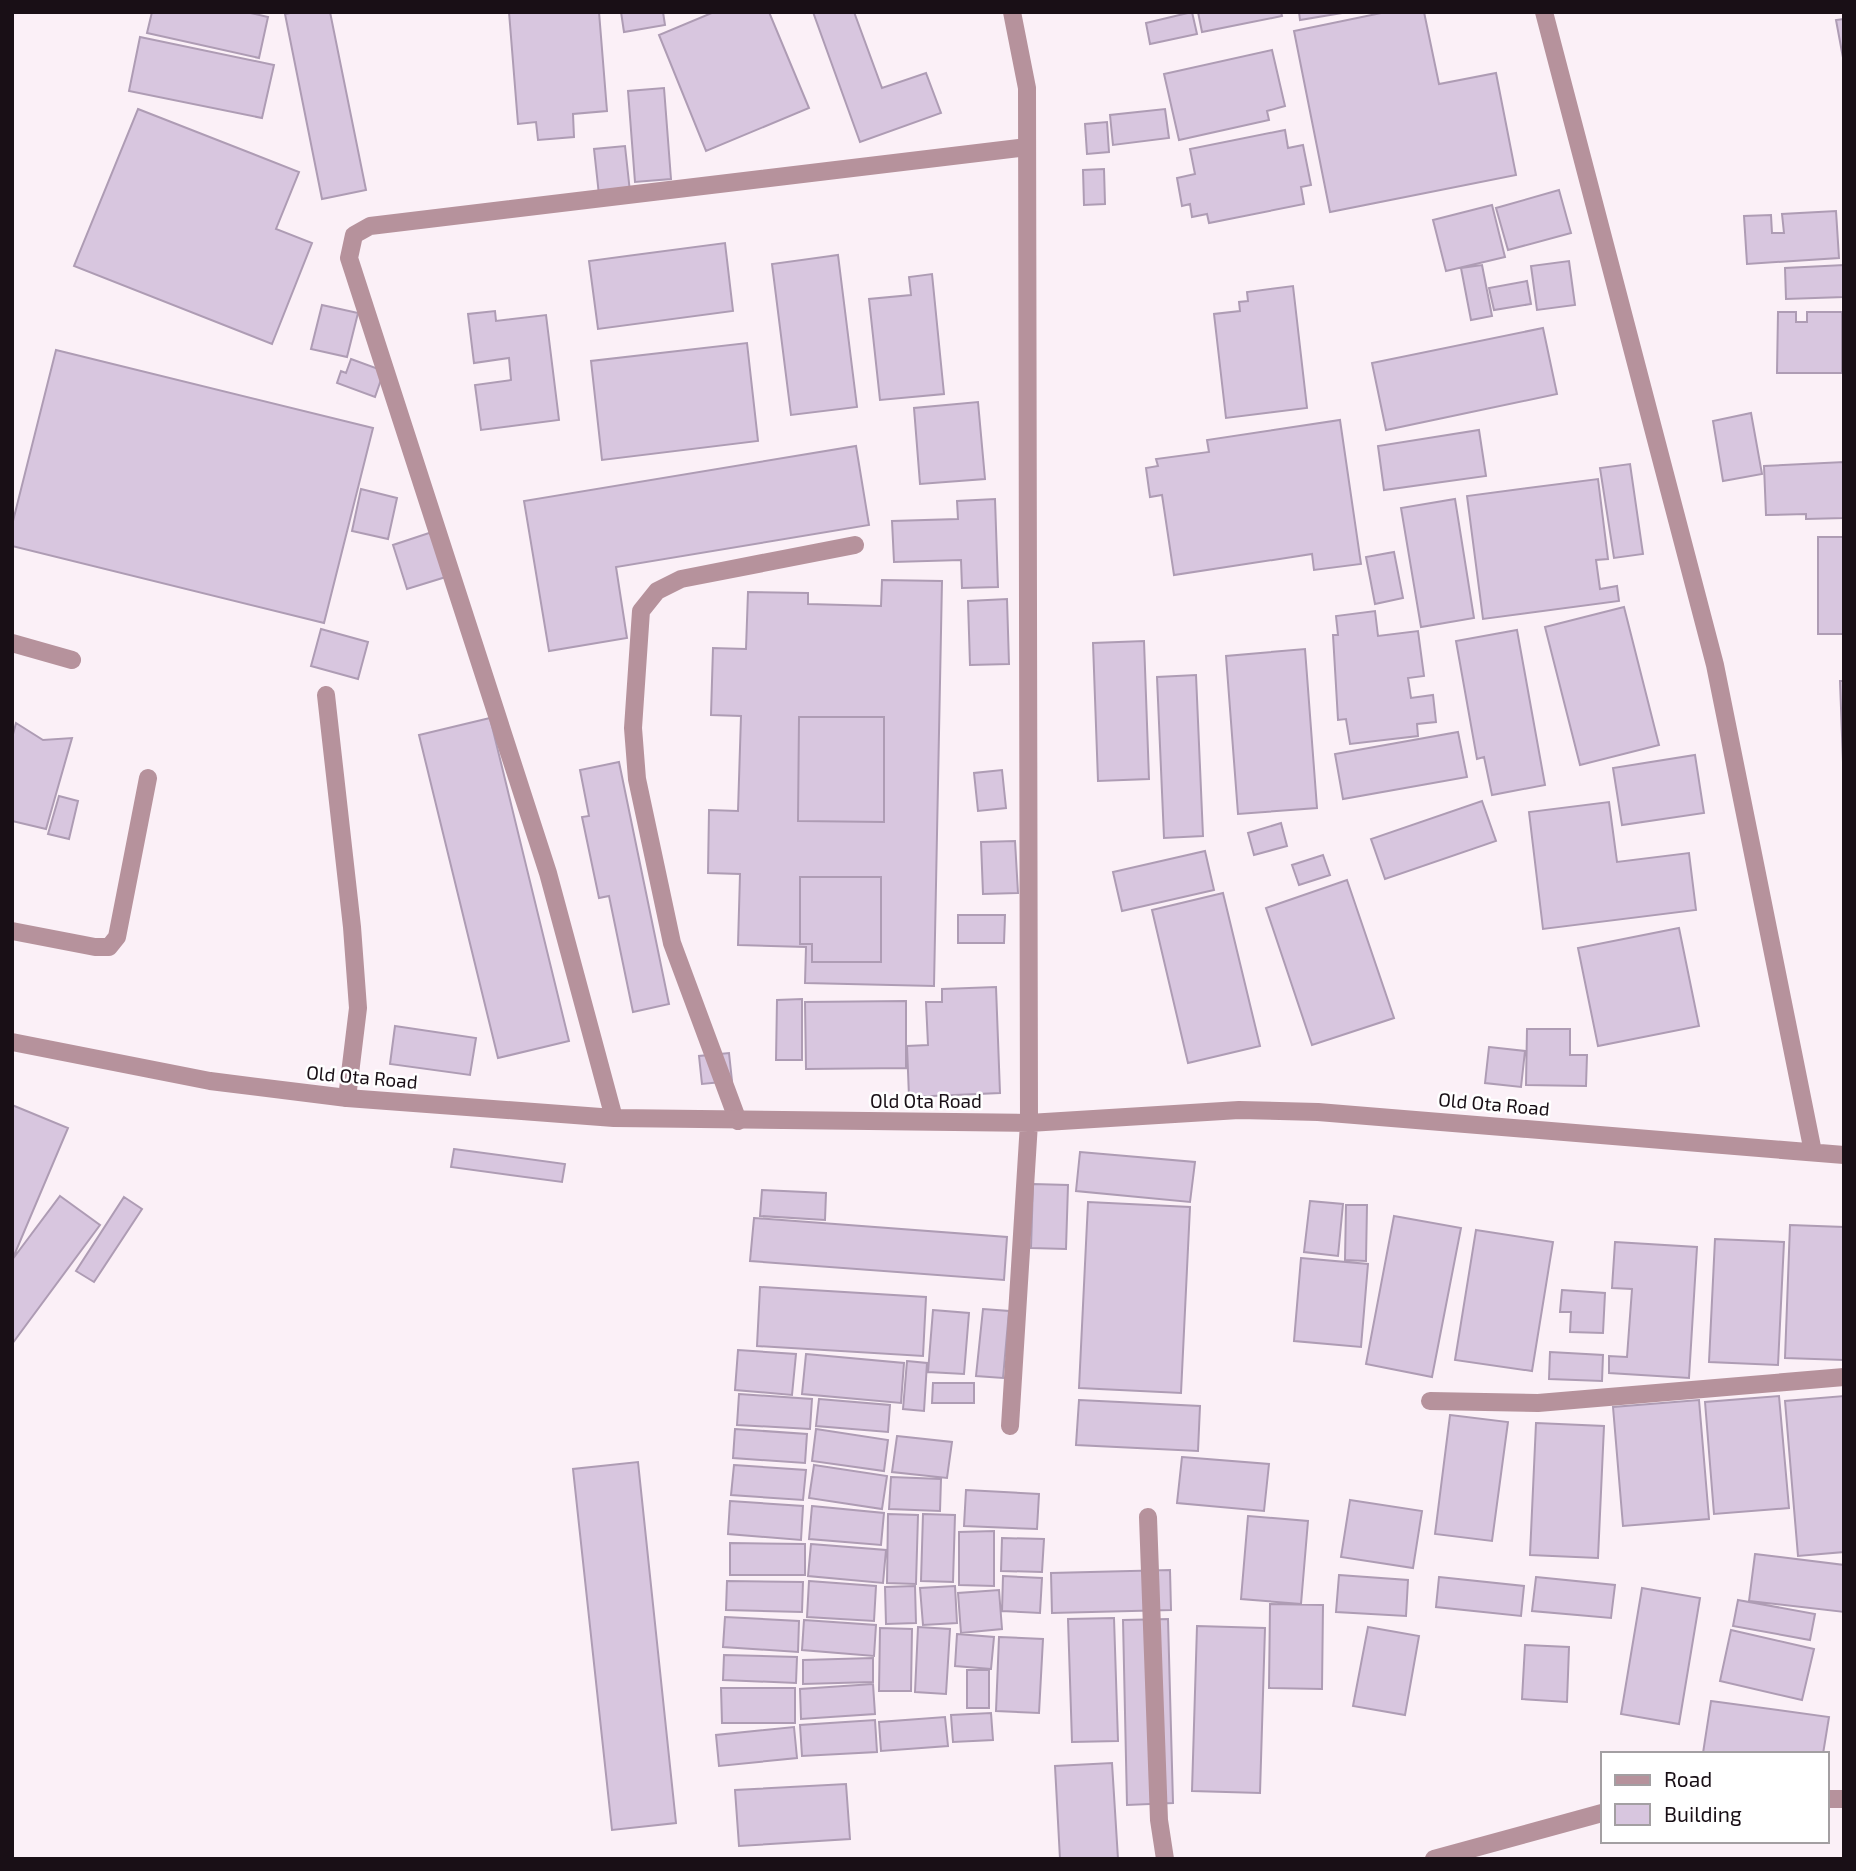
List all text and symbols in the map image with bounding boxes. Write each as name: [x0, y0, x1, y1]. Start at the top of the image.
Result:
street label: Old Ota Road: [305, 1060, 419, 1093]
street label: Old Ota Road: [1437, 1087, 1551, 1120]
street label: Old Ota Road: [870, 1089, 982, 1112]
legend: [1601, 1752, 1828, 1843]
text: Road: [1664, 1766, 1712, 1791]
text: Building: [1664, 1801, 1742, 1826]

